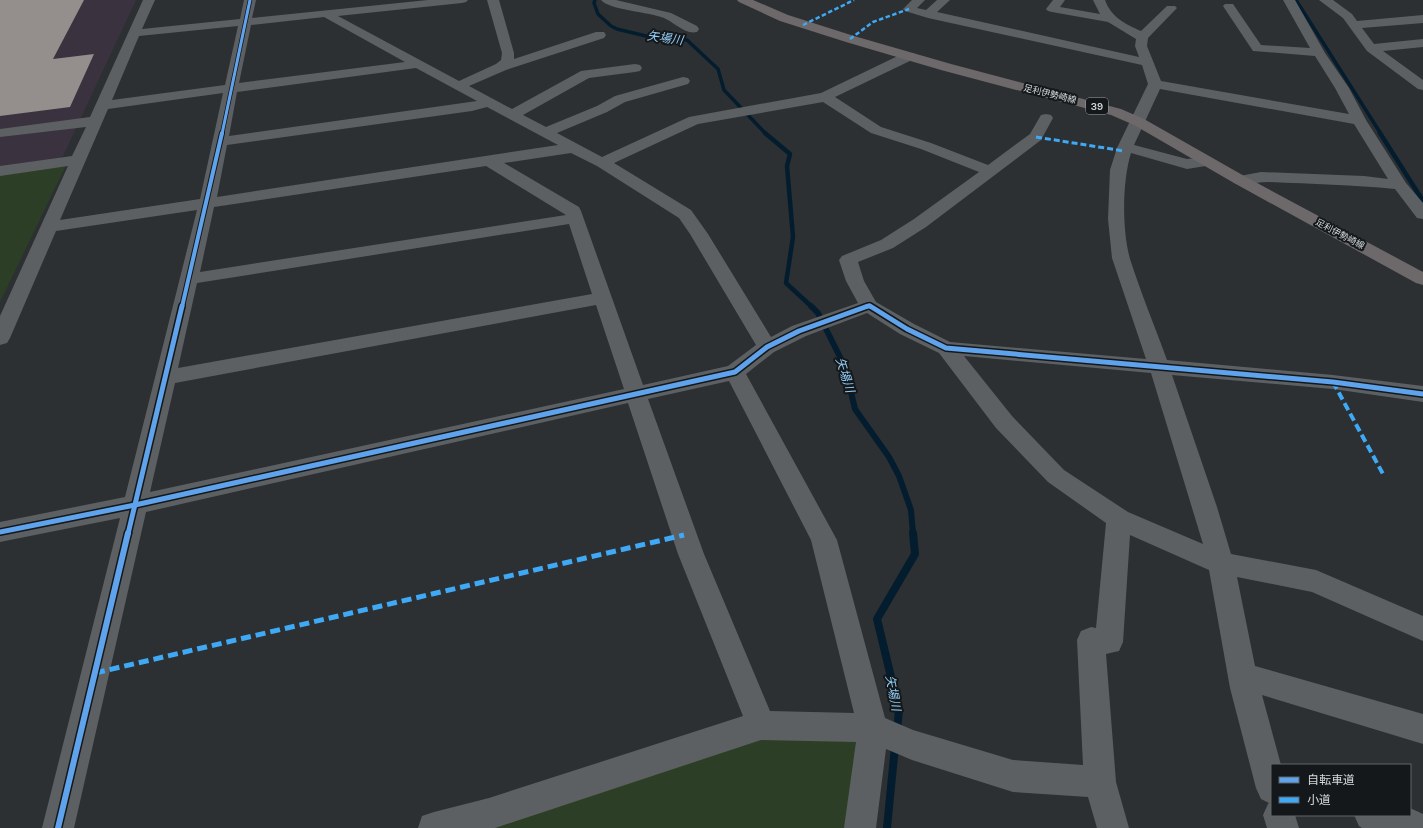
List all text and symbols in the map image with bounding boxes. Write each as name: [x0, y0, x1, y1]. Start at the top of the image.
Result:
water label: 矢場川: [646, 29, 686, 48]
street label: 足利伊勢崎線: [1023, 83, 1078, 106]
road number: 39: [1086, 98, 1108, 114]
street label: 足利伊勢崎線: [1314, 217, 1367, 252]
water label: 矢場川: [833, 356, 858, 396]
water label: 矢場川: [883, 674, 904, 714]
legend: [1271, 764, 1411, 816]
text: 自転車道: [1307, 773, 1355, 787]
text: 小道: [1307, 793, 1331, 807]

